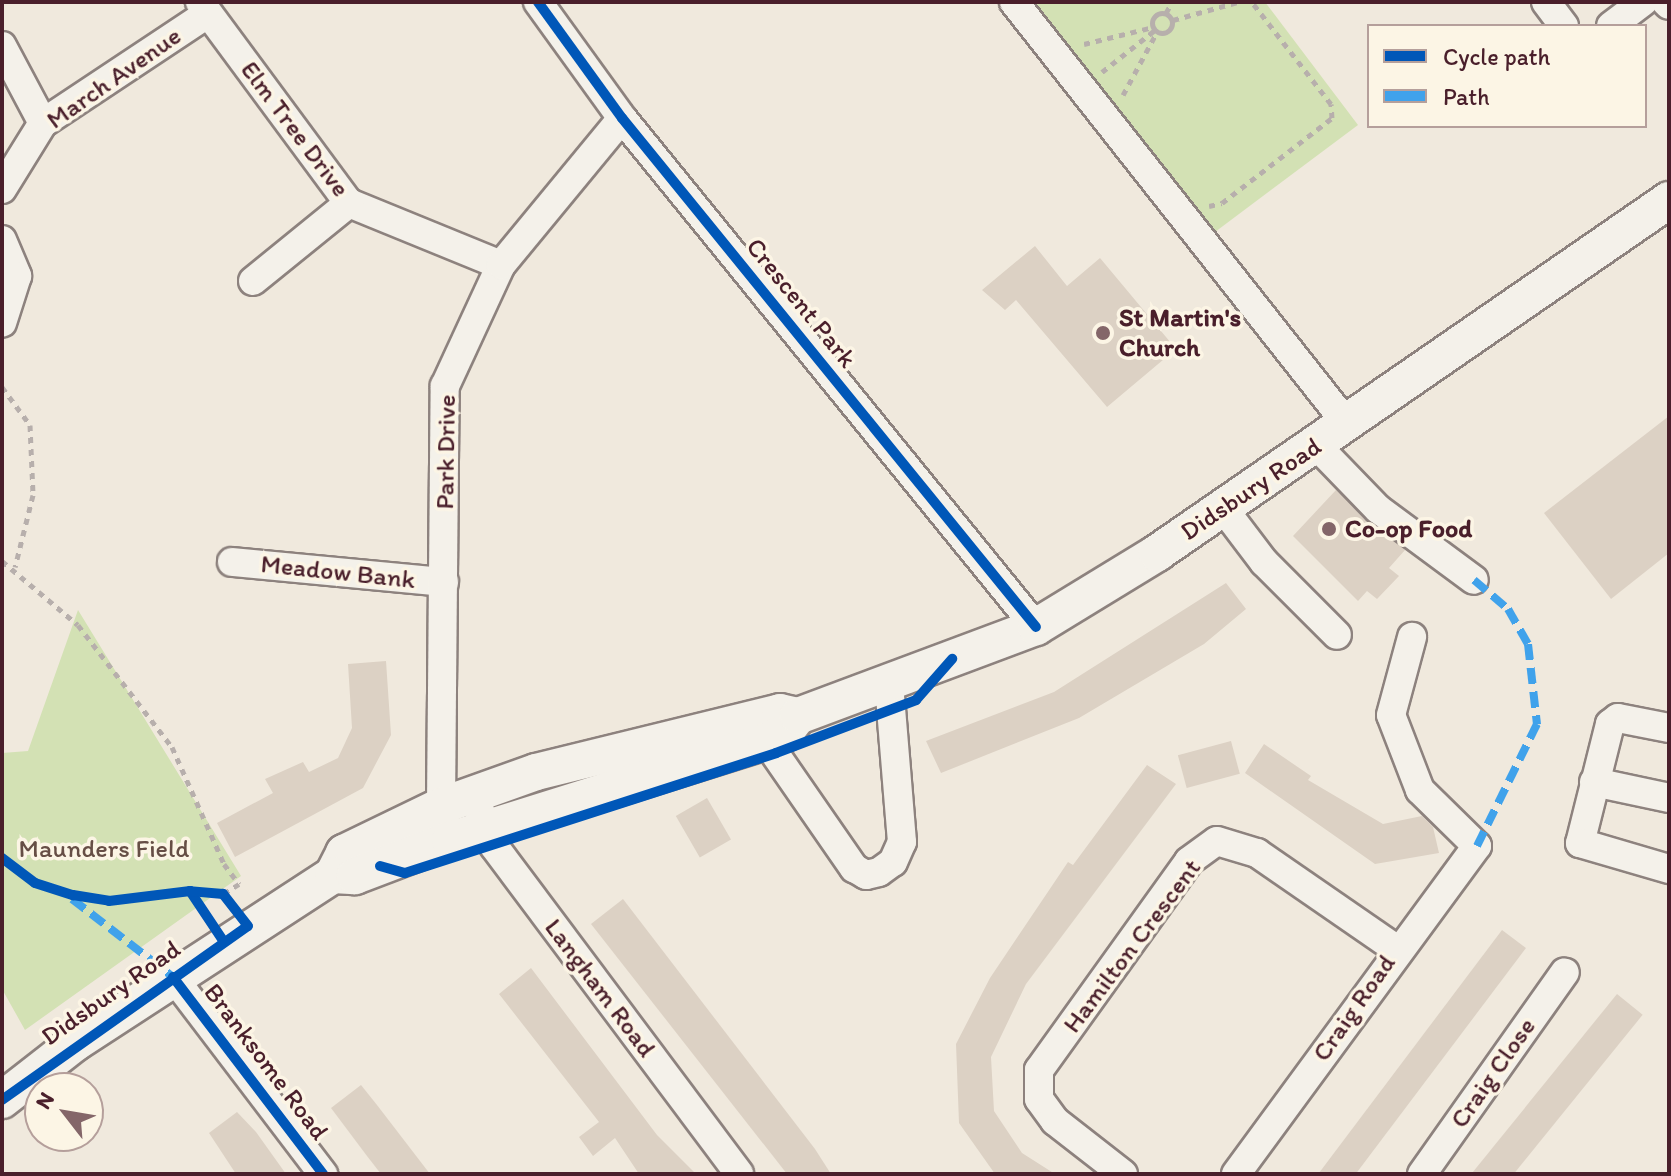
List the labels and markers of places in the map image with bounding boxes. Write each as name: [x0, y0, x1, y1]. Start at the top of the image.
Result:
place label: St Martin's Church: [1119, 302, 1241, 364]
marker: St Martin's Church: [1094, 324, 1112, 342]
place label: Co-op Food: [1345, 513, 1472, 545]
marker: Co-op Food: [1320, 520, 1338, 538]

